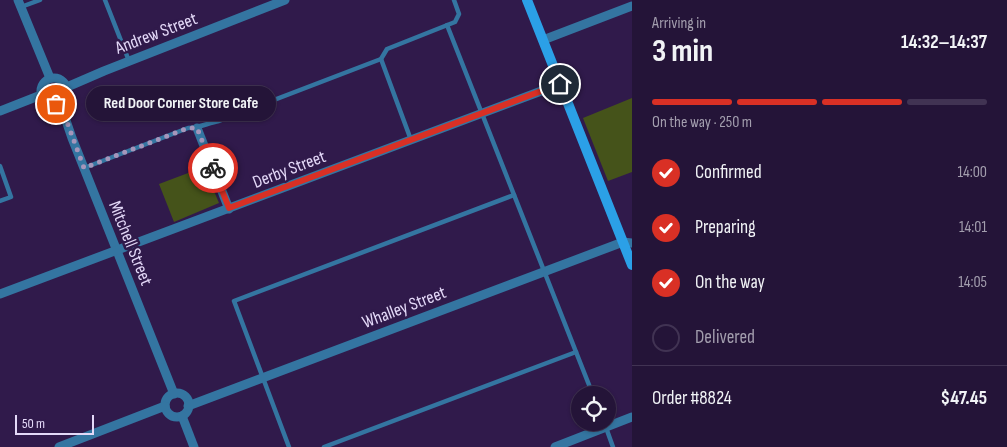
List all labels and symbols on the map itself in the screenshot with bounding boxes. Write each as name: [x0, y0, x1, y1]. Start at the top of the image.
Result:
street label: Andrew Street: [111, 8, 201, 59]
pin: [539, 63, 581, 105]
pin: [35, 83, 77, 125]
callout: Red Door Corner Store Cafe: [86, 86, 276, 122]
courier: [188, 143, 238, 193]
street label: Derby Street: [250, 146, 329, 193]
street label: Mitchell Street: [104, 198, 157, 289]
street label: Whalley Street: [359, 282, 449, 333]
scale bar: [15, 412, 94, 435]

